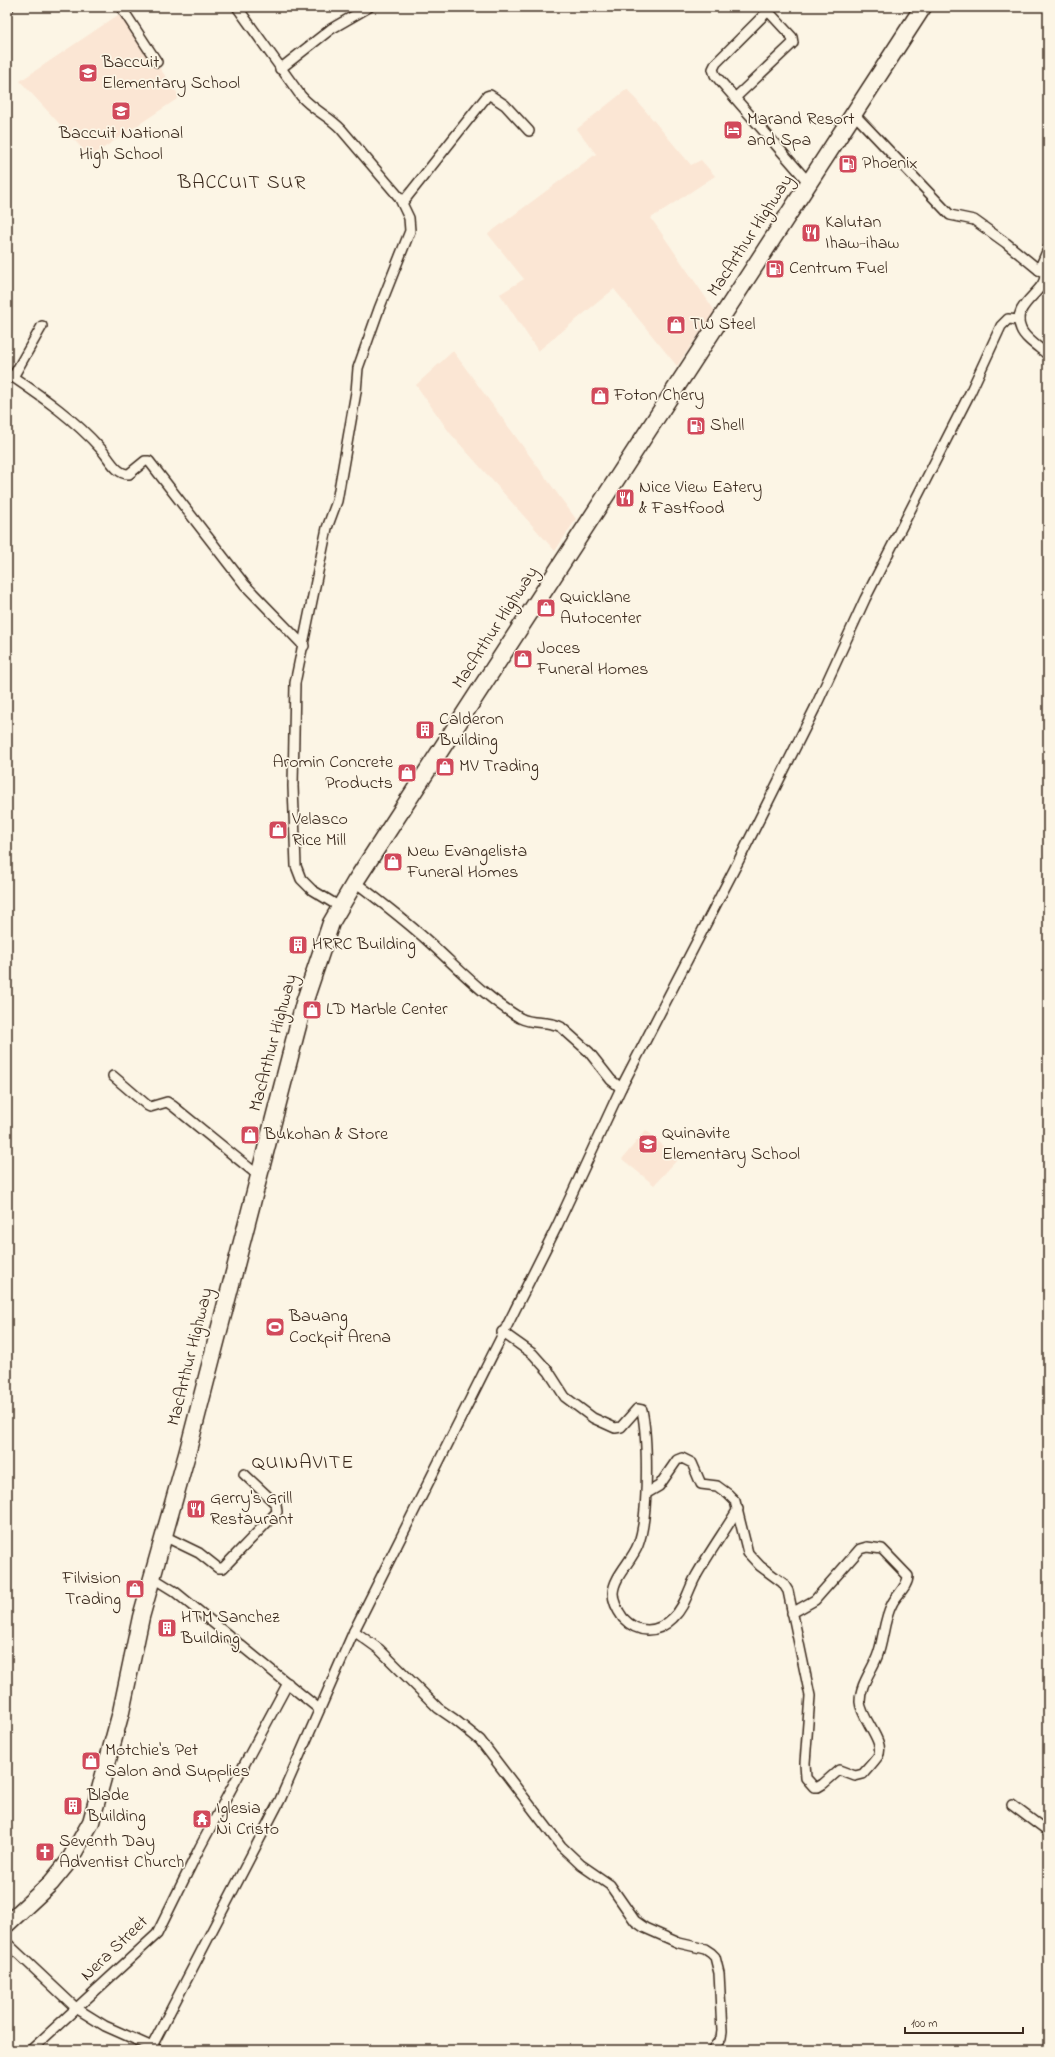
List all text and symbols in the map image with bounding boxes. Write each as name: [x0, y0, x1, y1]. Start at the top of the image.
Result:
place label: Baccuit Elementary School: [101, 50, 240, 97]
school or university icon: Baccuit Elementary School: [77, 62, 99, 84]
school or university icon: Baccuit National High School: [110, 100, 132, 122]
place label: Marand Resort and Spa: [747, 107, 855, 154]
hotel icon: Marand Resort and Spa: [722, 119, 744, 141]
place label: Baccuit National High School: [58, 121, 183, 169]
place label: Phoenix: [862, 151, 918, 177]
fuel station icon: Phoenix: [837, 153, 859, 175]
district label: BACCUIT SUR: [177, 169, 306, 198]
street label: MacArthur Highway: [702, 170, 801, 303]
place label: Kalutan Ihaw-ihaw: [825, 210, 900, 257]
restaurant icon: Kalutan Ihaw-ihaw: [800, 222, 822, 244]
place label: Centrum Fuel: [789, 256, 888, 282]
fuel station icon: Centrum Fuel: [764, 258, 786, 280]
place label: TW Steel: [690, 312, 756, 338]
shop icon: TW Steel: [665, 314, 687, 336]
place label: Foton Chery: [613, 383, 704, 409]
shop icon: Foton Chery: [589, 385, 611, 407]
place label: Shell: [710, 413, 744, 439]
fuel station icon: Shell: [685, 415, 707, 437]
place label: Nice View Eatery & Fastfood: [639, 475, 762, 522]
restaurant icon: Nice View Eatery & Fastfood: [614, 487, 636, 509]
street label: MacArthur Highway: [447, 562, 546, 695]
place label: Quicklane Autocenter: [560, 585, 642, 632]
shop icon: Quicklane Autocenter: [535, 597, 557, 619]
place label: Joces Funeral Homes: [536, 636, 648, 683]
shop icon: Joces Funeral Homes: [512, 648, 534, 670]
place label: Calderon Building: [438, 707, 504, 755]
building icon: Calderon Building: [414, 719, 436, 741]
place label: Aromin Concrete Products: [273, 750, 394, 797]
place label: MV Trading: [459, 754, 539, 781]
shop icon: MV Trading: [434, 756, 456, 778]
shop icon: Aromin Concrete Products: [396, 762, 418, 784]
place label: Velasco Rice Mill: [291, 807, 348, 854]
shop icon: Velasco Rice Mill: [267, 819, 289, 841]
place label: New Evangelista Funeral Homes: [406, 839, 527, 886]
shop icon: New Evangelista Funeral Homes: [382, 851, 404, 873]
place label: HRRC Building: [312, 932, 416, 959]
building icon: HRRC Building: [287, 934, 309, 956]
street label: MacArthur Highway: [243, 971, 306, 1115]
place label: LD Marble Center: [326, 997, 448, 1023]
shop icon: LD Marble Center: [301, 999, 323, 1021]
place label: Quinavite Elementary School: [662, 1121, 800, 1168]
place label: Bukohan & Store: [263, 1122, 389, 1148]
shop icon: Bukohan & Store: [239, 1124, 261, 1146]
school or university icon: Quinavite Elementary School: [637, 1133, 659, 1155]
street label: MacArthur Highway: [161, 1285, 222, 1429]
place label: Bauang Cockpit Arena: [288, 1304, 391, 1351]
sports icon: Bauang Cockpit Arena: [264, 1316, 286, 1338]
district label: QUINAVITE: [252, 1449, 354, 1478]
place label: Gerry's Grill Restaurant: [210, 1486, 293, 1533]
restaurant icon: Gerry's Grill Restaurant: [185, 1498, 207, 1520]
place label: Filvision Trading: [61, 1566, 121, 1614]
shop icon: Filvision Trading: [124, 1578, 146, 1600]
place label: HTM Sanchez Building: [180, 1605, 280, 1653]
building icon: HTM Sanchez Building: [156, 1617, 178, 1639]
place label: Motchie's Pet Salon and Supplies: [105, 1738, 250, 1785]
shop icon: Motchie's Pet Salon and Supplies: [80, 1750, 102, 1772]
place label: Blade Building: [86, 1783, 146, 1831]
building icon: Blade Building: [62, 1795, 84, 1817]
place label: Iglesia Ni Cristo: [216, 1796, 279, 1843]
temple icon: Iglesia Ni Cristo: [191, 1808, 213, 1830]
place label: Seventh Day Adventist Church: [59, 1829, 184, 1876]
church icon: Seventh Day Adventist Church: [34, 1841, 56, 1863]
street label: Nera Street: [75, 1910, 155, 1988]
scale bar: [905, 2009, 1023, 2035]
text: 100 m: [911, 2015, 938, 2033]

